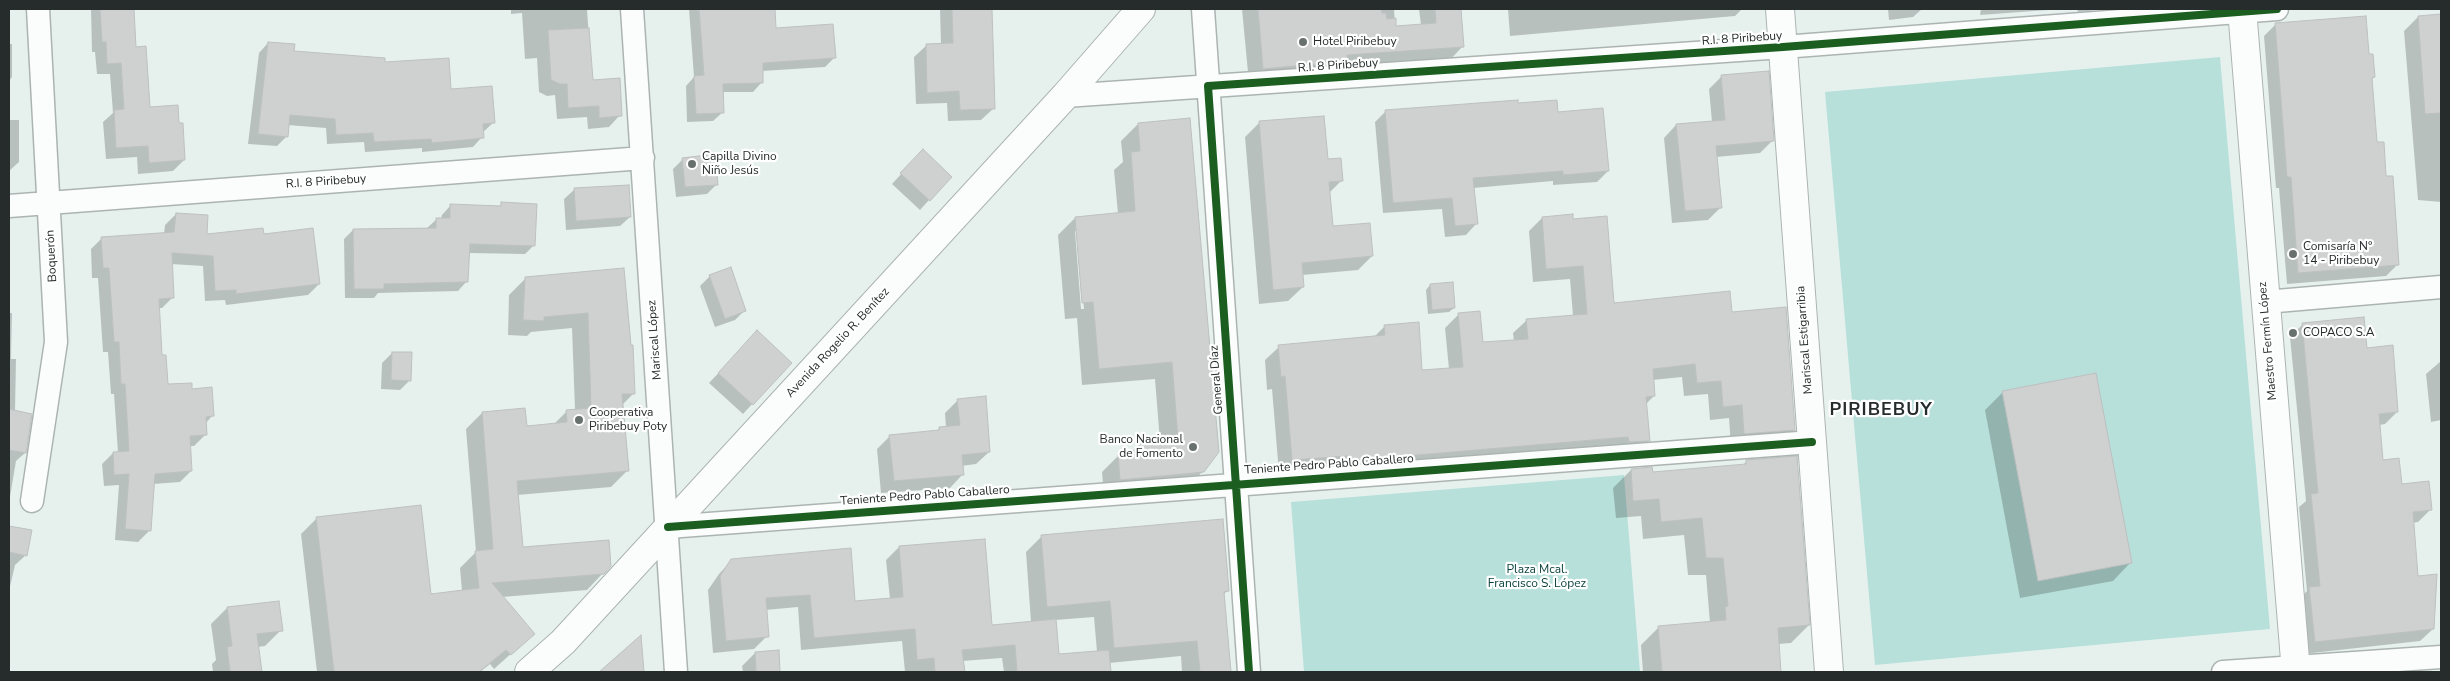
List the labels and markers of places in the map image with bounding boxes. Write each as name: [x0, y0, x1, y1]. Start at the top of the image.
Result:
place label: Hotel Piribebuy: [1313, 35, 1397, 49]
marker: Hotel Piribebuy: [1297, 36, 1309, 48]
place label: Capilla Divino Niño Jesús: [702, 150, 777, 178]
marker: Capilla Divino Niño Jesús: [686, 158, 698, 170]
place label: Comisaría N° 14 - Piribebuy: [2303, 240, 2379, 268]
marker: Comisaría N° 14 - Piribebuy: [2287, 248, 2299, 260]
place label: COPACO S.A: [2303, 326, 2374, 340]
marker: COPACO S.A: [2287, 327, 2299, 339]
place label: Cooperativa Piribebuy Poty: [589, 406, 667, 434]
marker: Cooperativa Piribebuy Poty: [573, 414, 585, 426]
place label: Banco Nacional de Fomento: [1100, 433, 1183, 461]
marker: Banco Nacional de Fomento: [1187, 441, 1199, 453]

